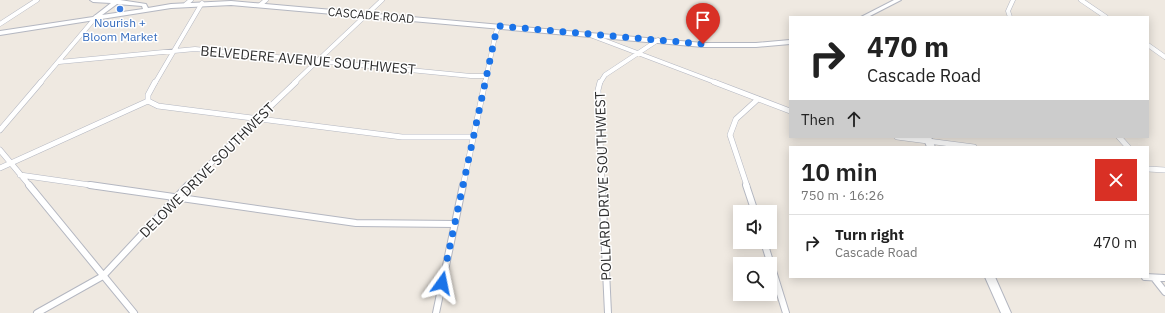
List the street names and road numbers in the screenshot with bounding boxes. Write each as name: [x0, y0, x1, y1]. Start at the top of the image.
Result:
street label: CASCADE ROAD: [327, 4, 415, 26]
street label: BELVEDERE AVENUE SOUTHWEST: [200, 42, 416, 78]
street label: POLLARD DRIVE SOUTHWEST: [591, 91, 615, 281]
street label: DELOWE DRIVE SOUTHWEST: [136, 99, 278, 241]

